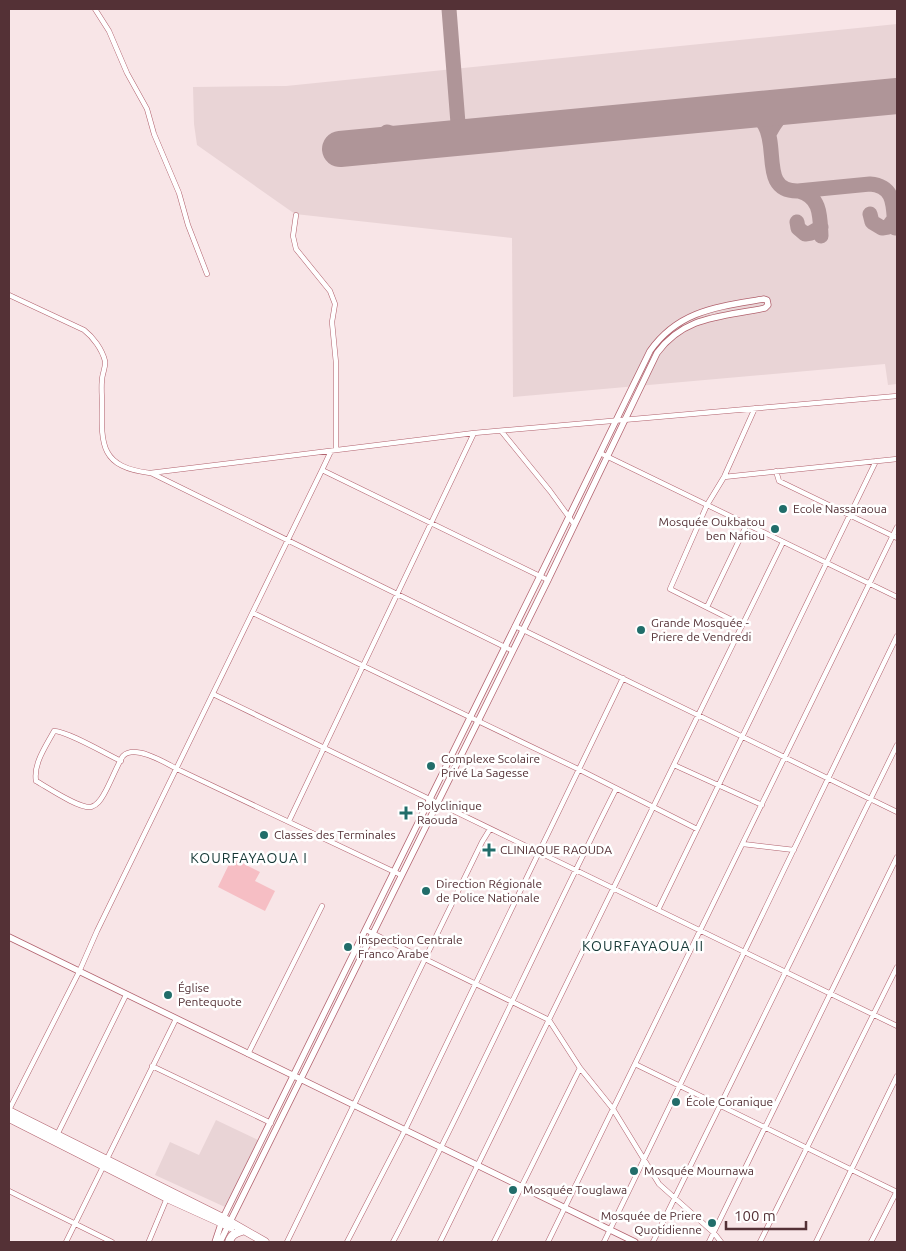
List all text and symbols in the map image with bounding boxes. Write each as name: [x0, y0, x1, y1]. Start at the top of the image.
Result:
place label: Ecole Nassaraoua: [793, 502, 887, 515]
marker: Ecole Nassaraoua: [777, 503, 789, 515]
place label: Mosquée Oukbatou ben Nafiou: [658, 515, 765, 542]
marker: Mosquée Oukbatou ben Nafiou: [769, 523, 781, 535]
place label: Grande Mosquée - Priere de Vendredi: [651, 616, 751, 643]
marker: Grande Mosquée - Priere de Vendredi: [635, 624, 647, 636]
place label: Complexe Scolaire Privé La Sagesse: [441, 752, 540, 779]
marker: Complexe Scolaire Privé La Sagesse: [425, 760, 437, 772]
place label: Polyclinique Raouda: [417, 799, 482, 826]
marker: Polyclinique Raouda: [399, 806, 413, 820]
place label: Classes des Terminales: [274, 828, 396, 841]
marker: Classes des Terminales: [258, 829, 270, 841]
marker: CLINIAQUE RAOUDA: [482, 843, 496, 857]
place label: CLINIAQUE RAOUDA: [500, 843, 612, 856]
district label: KOURFAYAOUA I: [190, 850, 308, 866]
place label: Direction Régionale de Police Nationale: [436, 877, 542, 904]
marker: Direction Régionale de Police Nationale: [420, 885, 432, 897]
place label: Inspection Centrale Franco Arabe: [358, 933, 463, 960]
district label: KOURFAYAOUA II: [582, 938, 704, 954]
marker: Inspection Centrale Franco Arabe: [342, 941, 354, 953]
place label: Église Pentequote: [178, 981, 242, 1008]
marker: Église Pentequote: [162, 989, 174, 1001]
place label: École Coranique: [686, 1095, 773, 1108]
marker: École Coranique: [670, 1096, 682, 1108]
place label: Mosquée Mournawa: [644, 1164, 754, 1177]
marker: Mosquée Mournawa: [628, 1165, 640, 1177]
place label: Mosquée Touglawa: [523, 1183, 627, 1196]
marker: Mosquée Touglawa: [507, 1184, 519, 1196]
scale bar: [726, 1198, 806, 1230]
text: 100 m: [734, 1207, 776, 1224]
place label: Mosquée de Priere Quotidienne: [601, 1209, 702, 1236]
marker: Mosquée de Priere Quotidienne: [706, 1217, 718, 1229]

